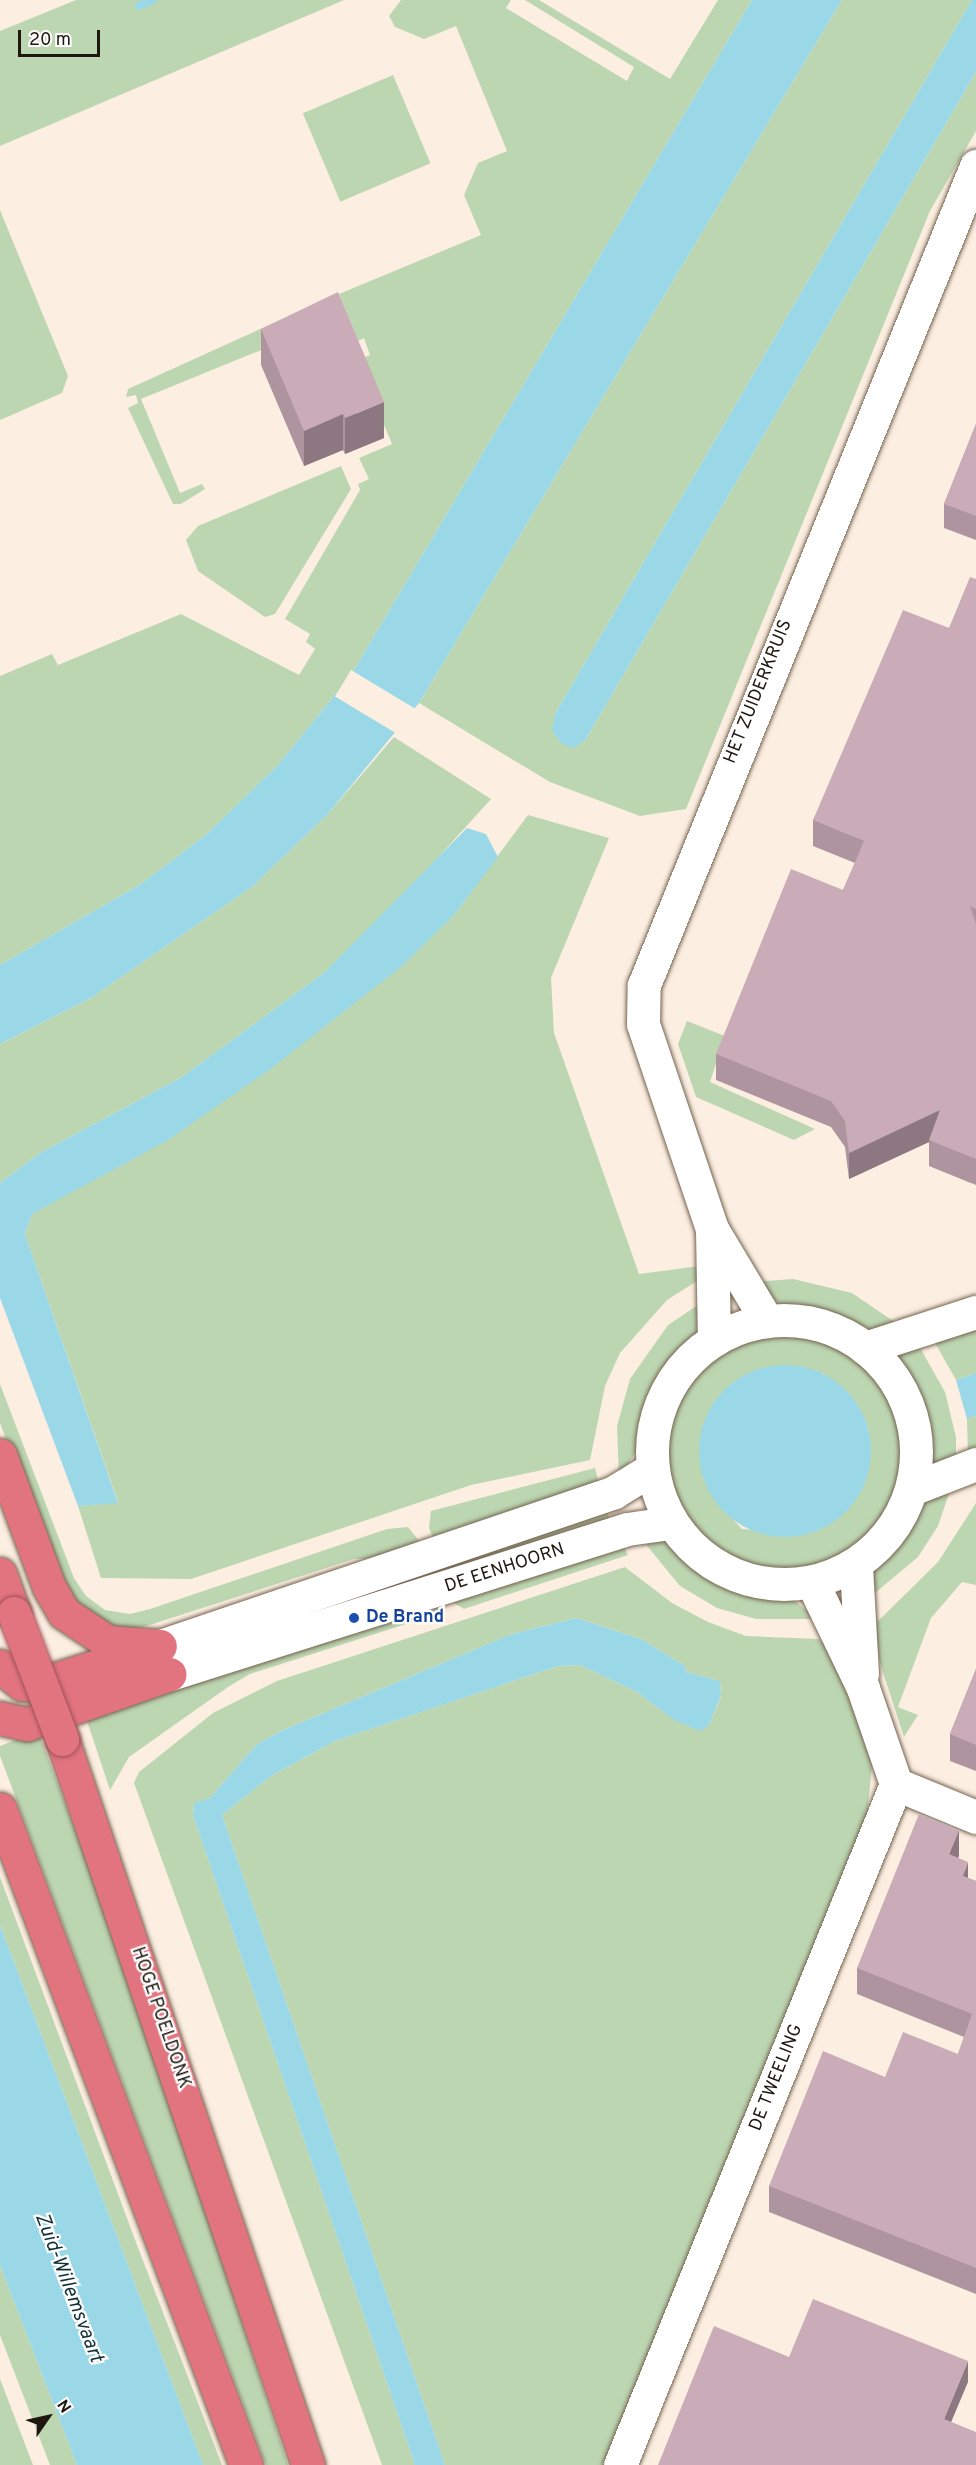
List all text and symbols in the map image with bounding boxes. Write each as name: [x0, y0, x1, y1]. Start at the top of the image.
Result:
scale bar: [21, 18, 104, 56]
text: 20 m: [29, 29, 71, 52]
street label: HET ZUIDERKRUIS: [720, 617, 798, 767]
street label: DE EENHOORN: [442, 1539, 568, 1599]
place label: De Brand: [366, 1607, 444, 1629]
marker: De Brand: [347, 1611, 361, 1625]
street label: HOGE POELDONK: [126, 1944, 194, 2092]
street label: DE TWEELING: [746, 2021, 808, 2135]
water label: Zuid-Willemsvaart: [28, 2210, 108, 2366]
north arrow: [18, 2387, 78, 2447]
text: N: [51, 2397, 74, 2417]

